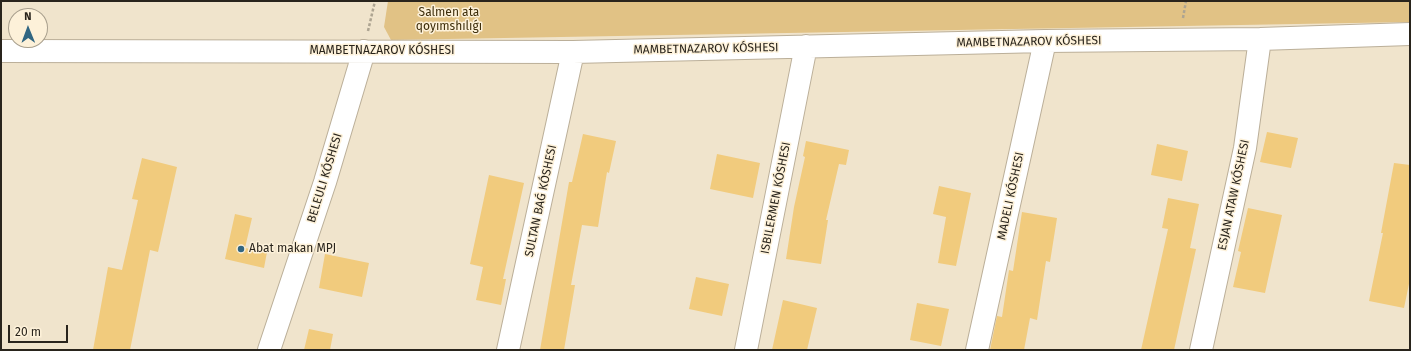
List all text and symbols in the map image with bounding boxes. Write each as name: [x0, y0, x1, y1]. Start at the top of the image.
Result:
park label: Salmen ata qoyımshılıǵı: [416, 6, 482, 34]
north arrow: [8, 8, 48, 48]
text: N: [24, 10, 32, 23]
street label: MAMBETNAZAROV KÓSHESI: [956, 34, 1102, 50]
street label: MAMBETNAZAROV KÓSHESI: [633, 41, 779, 57]
street label: MAMBETNAZAROV KÓSHESI: [309, 44, 455, 58]
street label: BELEULI KÓSHESI: [305, 131, 345, 225]
street label: ESJAN ATAW KÓSHESI: [1215, 138, 1253, 252]
street label: ISBILERMEN KÓSHESI: [758, 141, 794, 255]
street label: SULTAN BAǴ KÓSHESI: [522, 144, 560, 258]
street label: MADELI KÓSHESI: [995, 151, 1027, 241]
place label: Abat makan MPJ: [249, 242, 336, 256]
marker: Abat makan MPJ: [236, 244, 246, 254]
scale bar: [10, 317, 70, 343]
text: 20 m: [15, 325, 41, 339]

